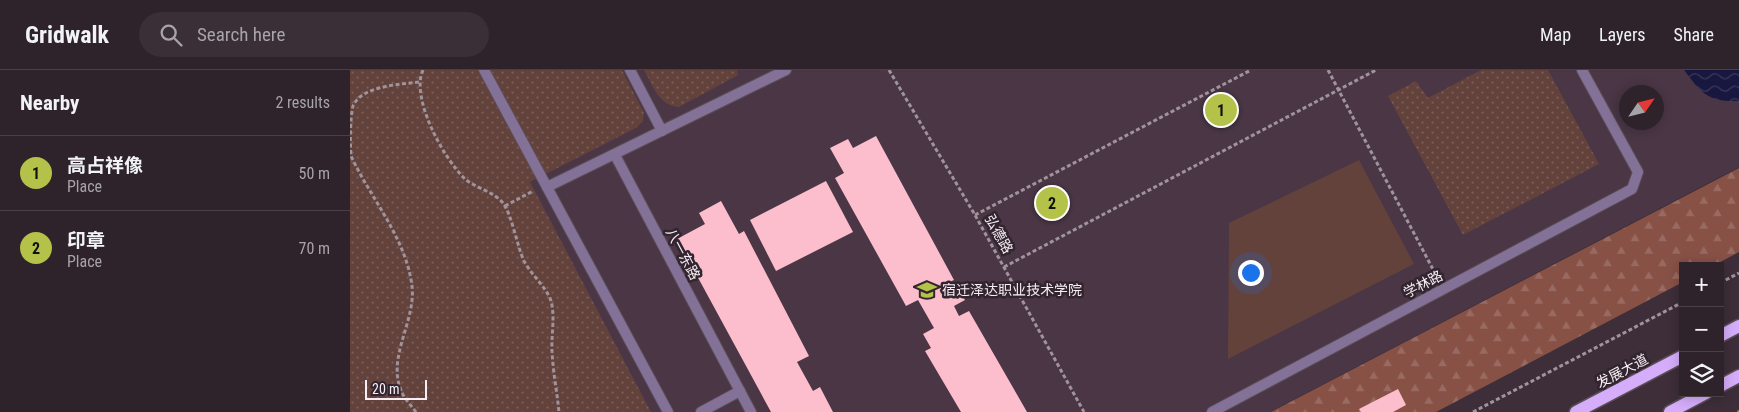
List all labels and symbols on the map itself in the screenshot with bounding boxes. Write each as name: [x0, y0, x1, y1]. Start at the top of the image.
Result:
north arrow: [1619, 85, 1664, 130]
pin: 1: [1205, 91, 1237, 129]
pin: 2: [1036, 184, 1068, 222]
street label: 弘德路: [982, 212, 1016, 256]
street label: 八一东路: [663, 226, 703, 282]
your location: [1238, 260, 1264, 286]
street label: 学林路: [1401, 267, 1445, 301]
school or university icon: 宿迁泽达职业技术学院: [916, 279, 938, 301]
place label: 宿迁泽达职业技术学院: [942, 282, 1082, 298]
street label: 发展大道: [1594, 351, 1650, 391]
scale bar: [365, 377, 428, 400]

